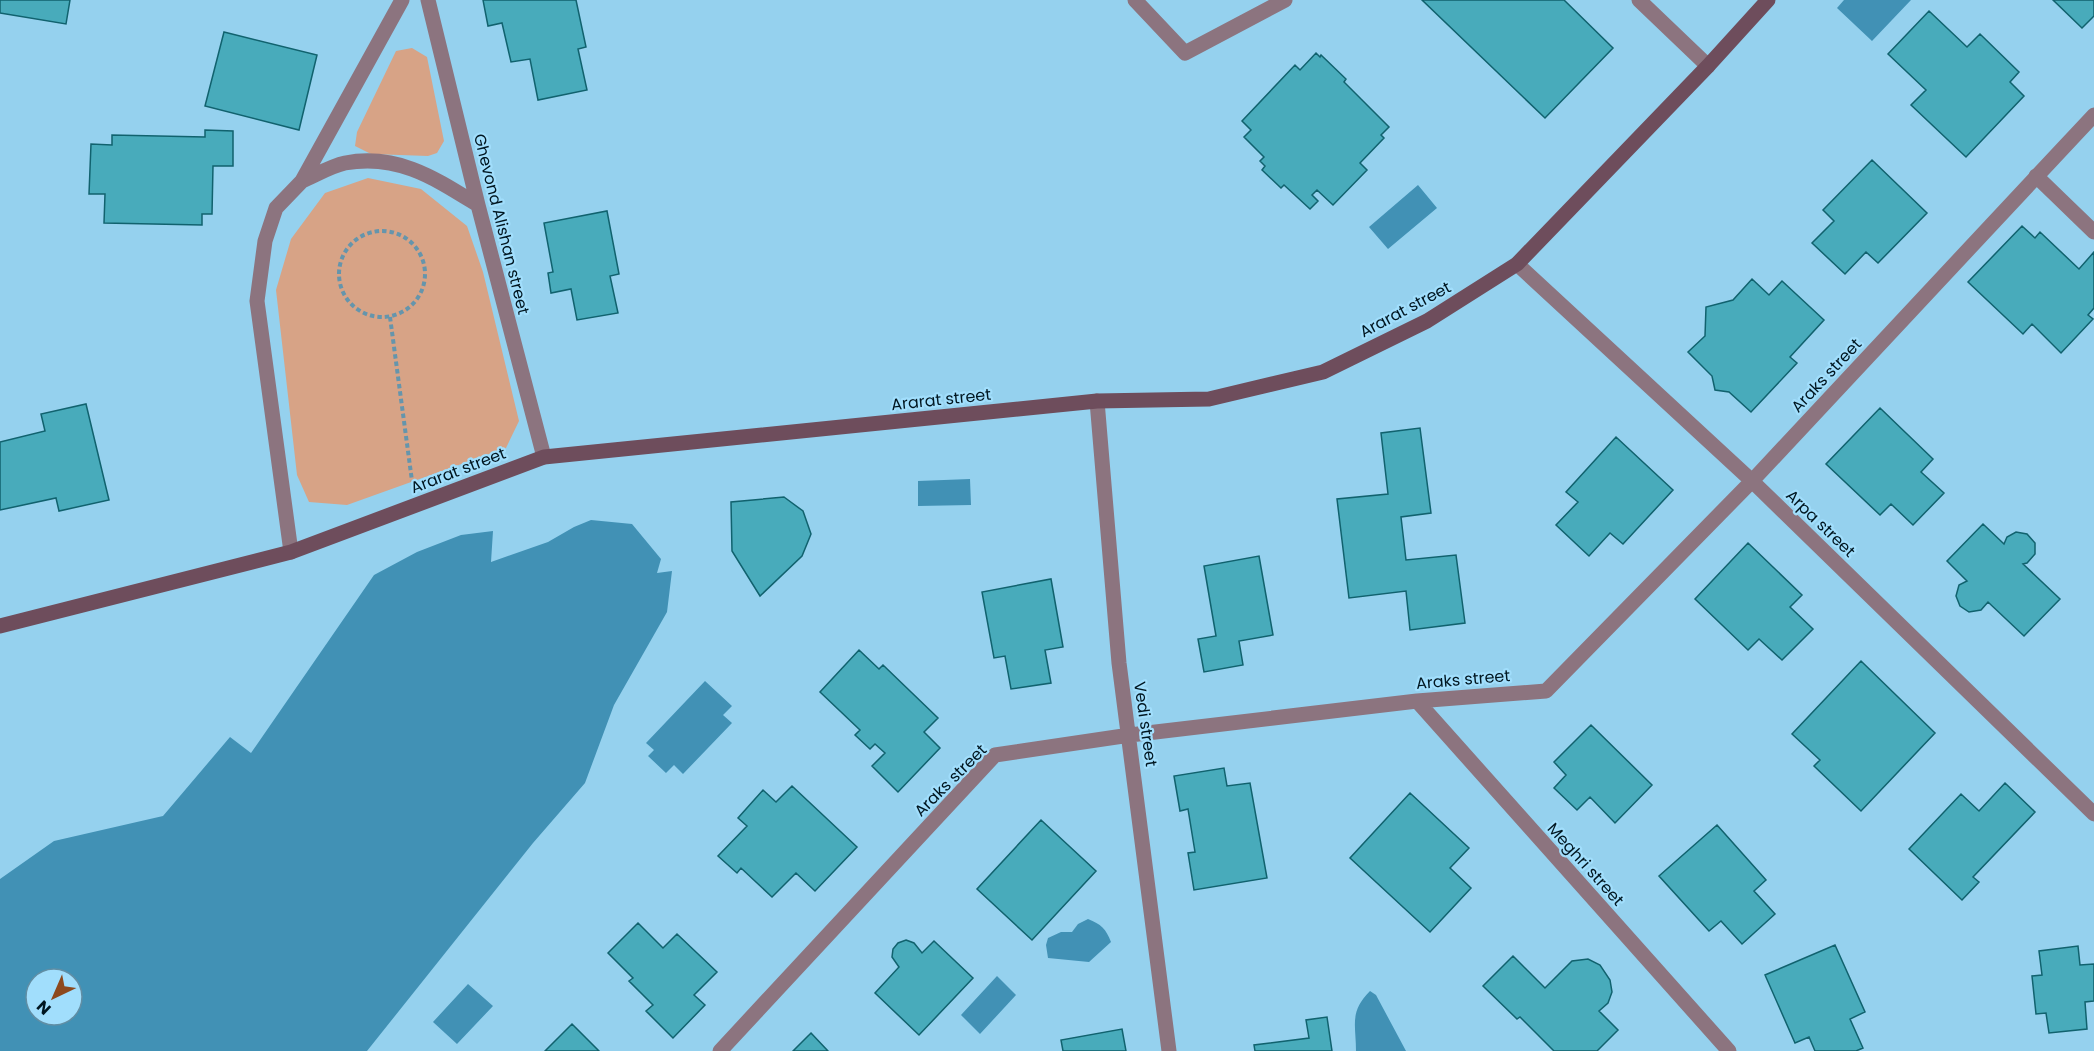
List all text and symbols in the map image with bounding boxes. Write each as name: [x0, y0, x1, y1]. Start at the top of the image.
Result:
street label: Ghevond Alishan street: [468, 131, 535, 317]
street label: Ararat street: [1356, 276, 1455, 343]
street label: Araks street: [1786, 333, 1867, 418]
street label: Ararat street: [890, 383, 992, 416]
street label: Ararat street: [407, 442, 509, 499]
street label: Arpa street: [1781, 484, 1861, 562]
street label: Araks street: [1415, 664, 1511, 695]
street label: Vedi street: [1128, 680, 1163, 768]
street label: Araks street: [909, 739, 992, 822]
street label: Meghri street: [1542, 818, 1629, 911]
north arrow: [24, 967, 84, 1027]
text: N: [32, 995, 56, 1020]

